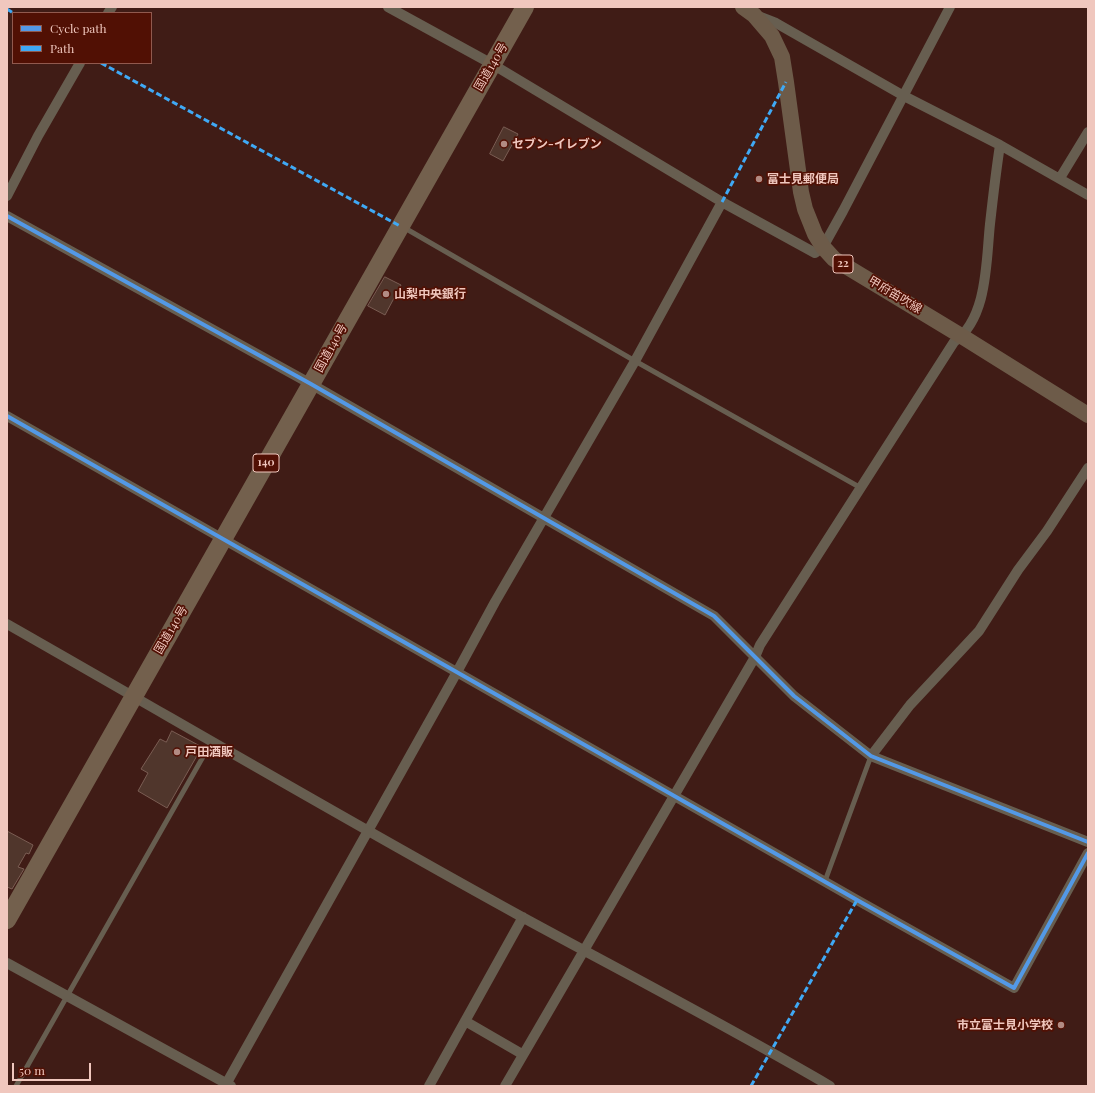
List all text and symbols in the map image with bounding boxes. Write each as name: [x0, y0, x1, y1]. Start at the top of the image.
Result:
legend: [12, 12, 152, 64]
text: Cycle path: [50, 20, 107, 36]
text: Path: [50, 40, 74, 56]
street label: 国道140号: [471, 40, 511, 94]
place label: セブン-イレブン: [512, 137, 602, 151]
marker: セブン-イレブン: [499, 139, 509, 149]
place label: 富士見郵便局: [767, 172, 839, 186]
marker: 富士見郵便局: [754, 174, 764, 184]
road number: 22: [833, 255, 853, 273]
street label: 甲府笛吹線: [866, 273, 924, 317]
place label: 山梨中央銀行: [394, 287, 466, 301]
marker: 山梨中央銀行: [381, 289, 391, 299]
street label: 国道140号: [312, 321, 350, 375]
road number: 140: [253, 454, 279, 472]
street label: 国道140号: [151, 603, 191, 657]
place label: 戸田酒販: [185, 745, 233, 759]
marker: 戸田酒販: [172, 747, 182, 757]
place label: 市立富士見小学校: [957, 1018, 1053, 1032]
marker: 市立富士見小学校: [1056, 1020, 1066, 1030]
scale bar: [14, 1055, 93, 1081]
text: 50 m: [19, 1062, 45, 1078]

